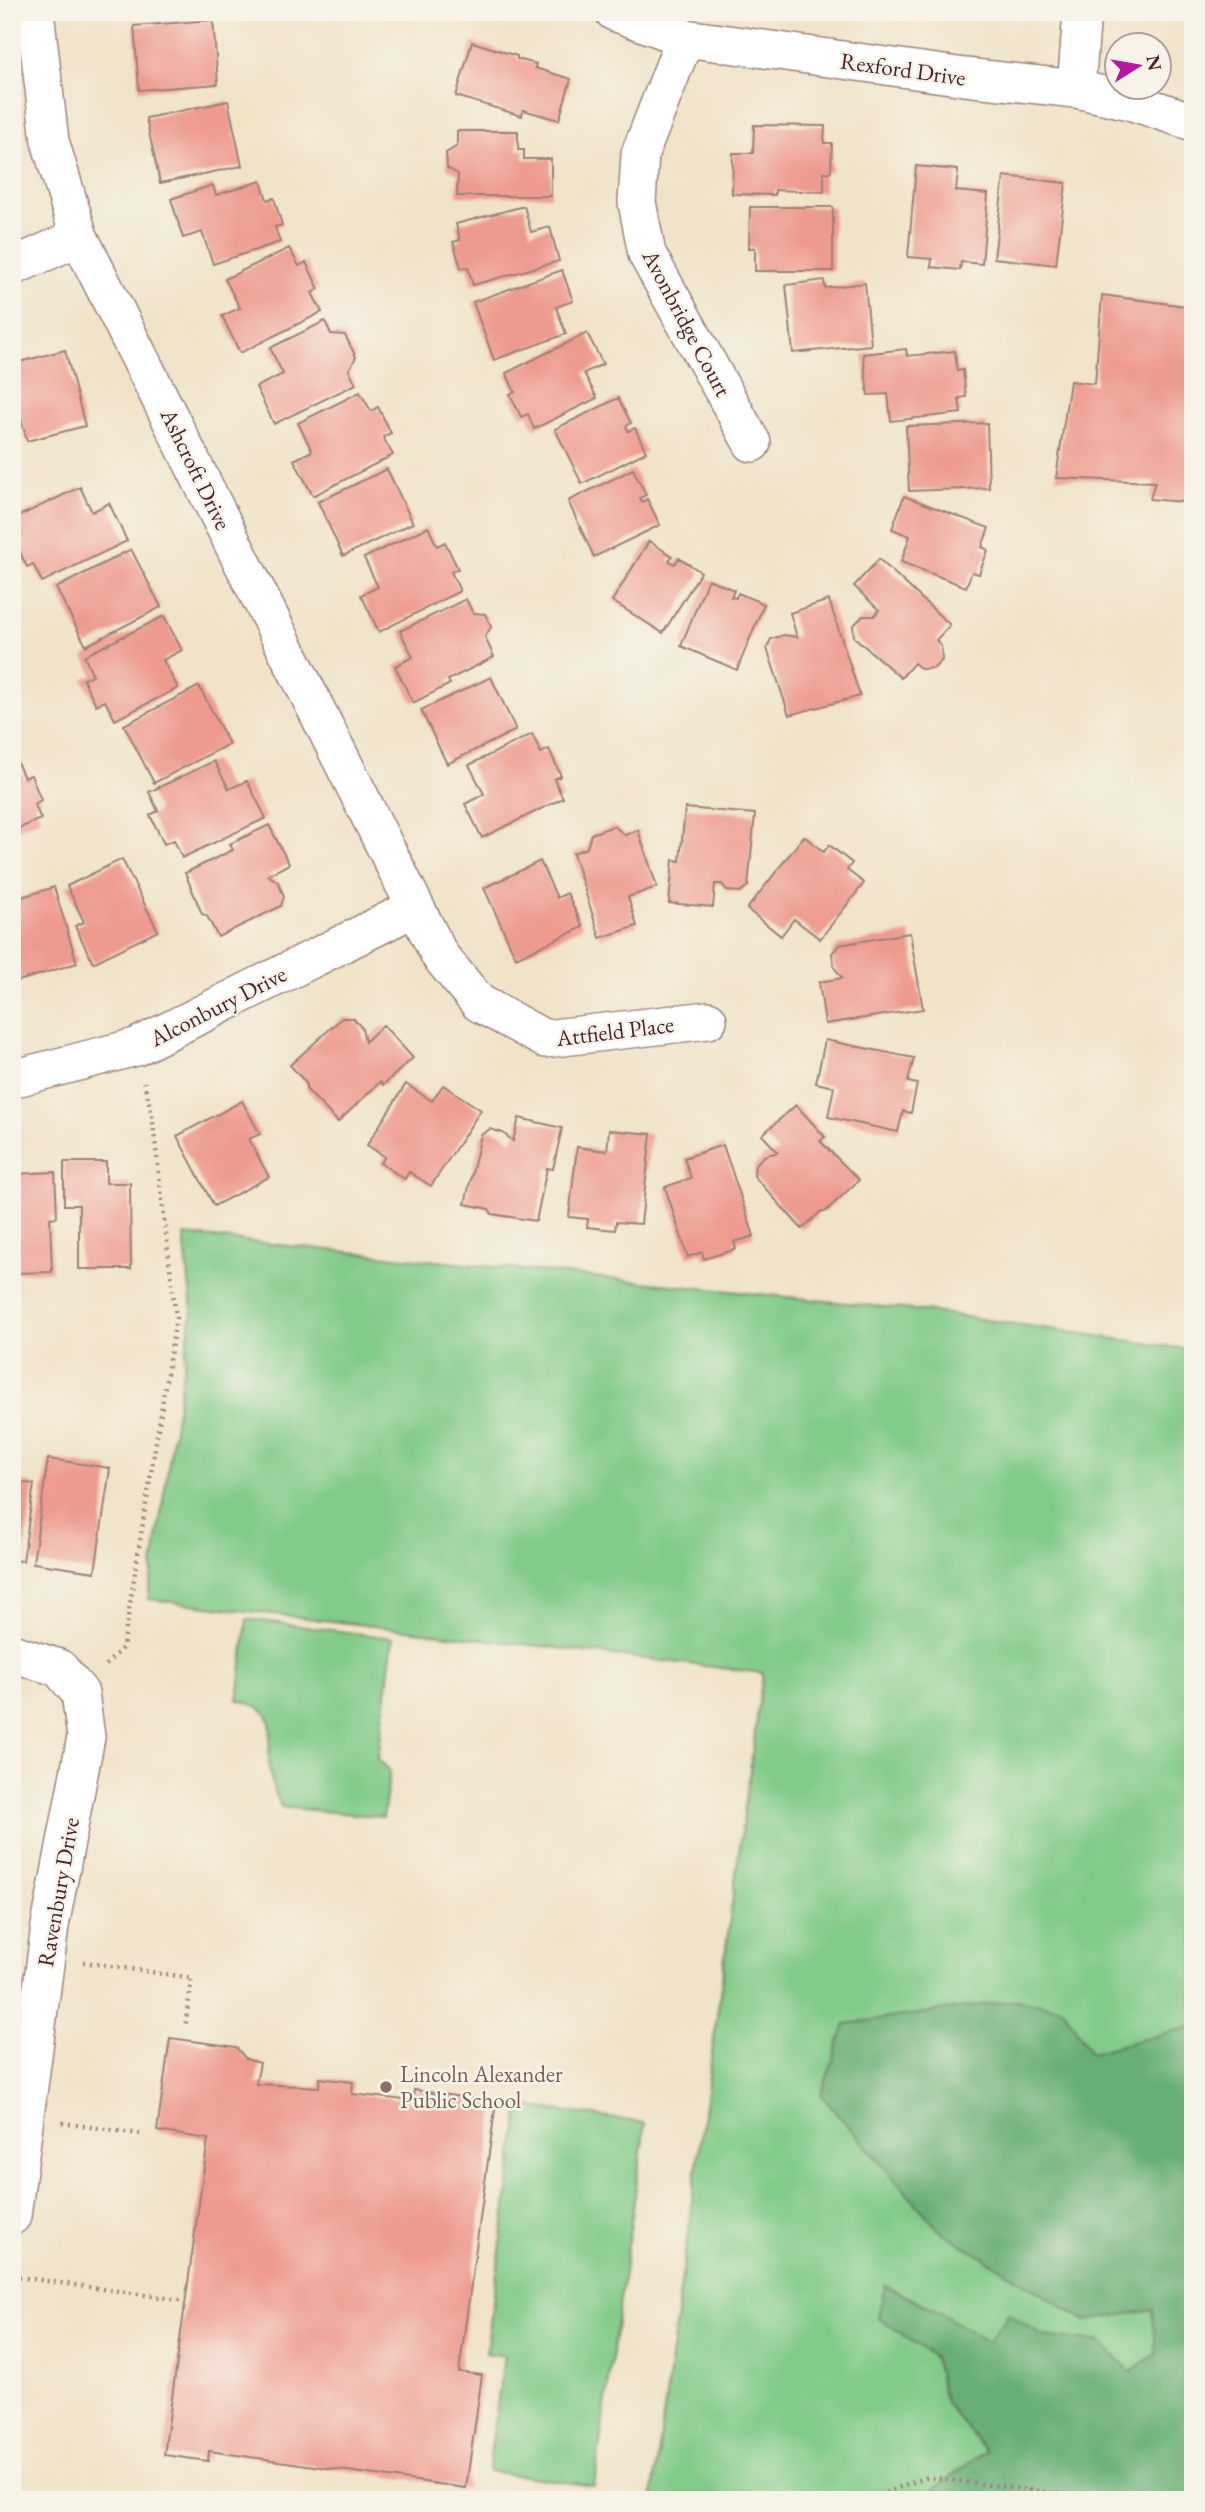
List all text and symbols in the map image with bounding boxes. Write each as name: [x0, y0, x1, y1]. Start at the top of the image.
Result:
north arrow: [1104, 32, 1174, 102]
street label: Rexford Drive: [838, 45, 968, 93]
text: N: [1140, 53, 1168, 73]
street label: Avonbridge Court: [635, 243, 739, 402]
street label: Ashcroft Drive: [153, 402, 238, 535]
street label: Alconbury Drive: [144, 959, 291, 1054]
street label: Attfield Place: [553, 1009, 676, 1053]
street label: Ravenbury Drive: [30, 1815, 86, 1969]
place label: Lincoln Alexander Public School: [400, 2059, 563, 2115]
marker: Lincoln Alexander Public School: [378, 2079, 394, 2095]

